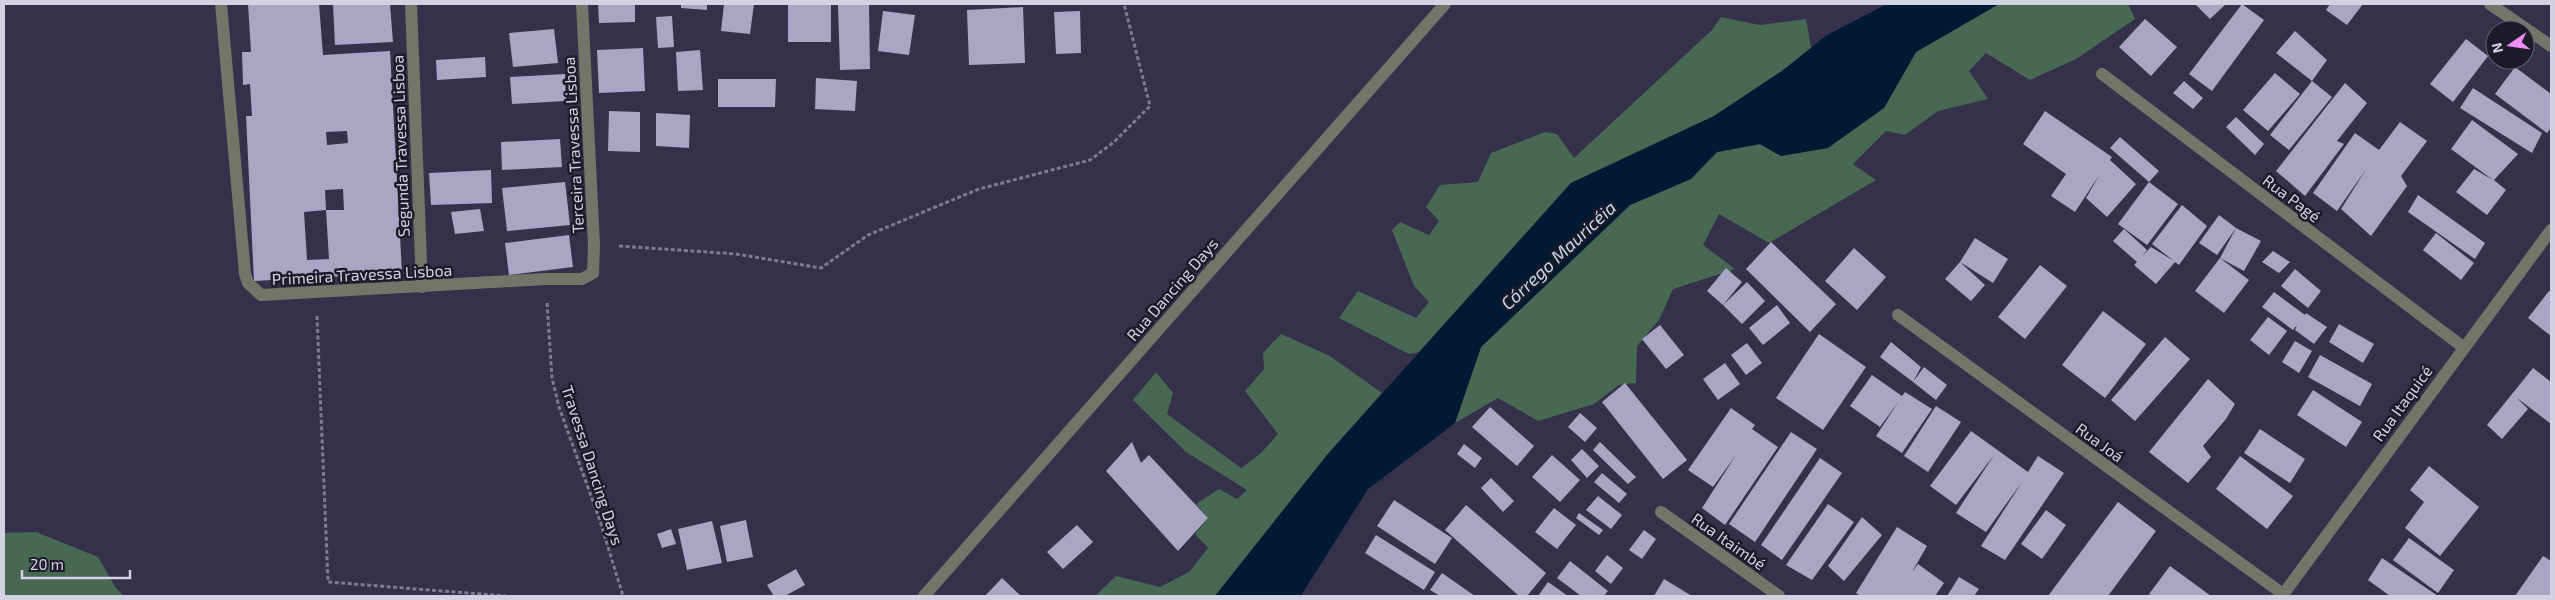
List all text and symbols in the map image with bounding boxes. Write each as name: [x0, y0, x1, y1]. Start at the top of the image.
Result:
north arrow: [2485, 20, 2535, 70]
text: N: [2487, 41, 2506, 55]
street label: Segunda Travessa Lisboa: [387, 55, 413, 237]
street label: Terceira Travessa Lisboa: [559, 56, 587, 234]
street label: Rua Pagé: [2260, 170, 2324, 226]
water label: Córrego Mauricéia: [1496, 196, 1620, 314]
street label: Rua Dancing Days: [1122, 234, 1222, 344]
street label: Primeira Travessa Lisboa: [271, 260, 453, 288]
street label: Rua Itaquicé: [2368, 361, 2436, 445]
street label: Travessa Dancing Days: [558, 383, 628, 547]
street label: Rua Joá: [2072, 418, 2128, 466]
street label: Rua Itaimbé: [1688, 509, 1770, 573]
scale bar: [22, 548, 130, 580]
text: 20 m: [30, 555, 64, 573]

